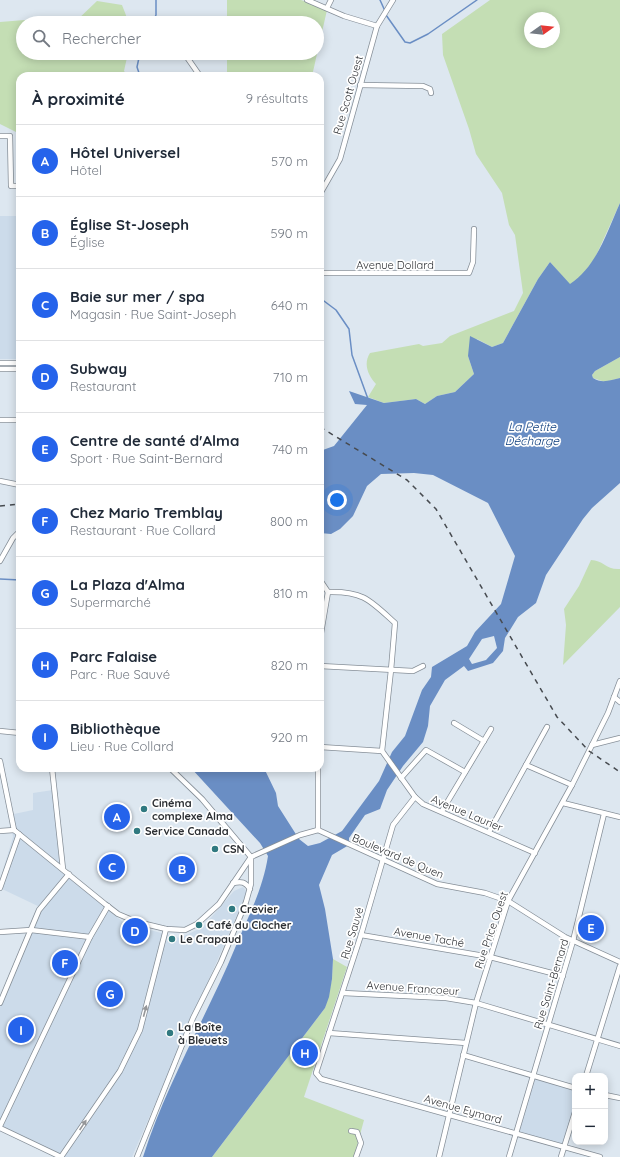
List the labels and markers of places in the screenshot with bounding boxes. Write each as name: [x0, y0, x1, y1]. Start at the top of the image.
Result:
place label: Cinéma complexe Alma: [152, 796, 233, 823]
pin: A: [104, 802, 130, 832]
marker: Cinéma complexe Alma: [139, 804, 149, 814]
place label: Service Canada: [145, 824, 229, 838]
marker: Service Canada: [132, 826, 142, 836]
place label: CSN: [223, 842, 245, 856]
marker: CSN: [210, 844, 220, 854]
pin: C: [99, 852, 125, 882]
pin: B: [169, 854, 195, 884]
place label: Crevier: [240, 902, 278, 916]
marker: Crevier: [227, 904, 237, 914]
pin: E: [578, 913, 604, 943]
pin: D: [122, 916, 148, 946]
place label: Café du Clocher: [207, 918, 292, 932]
marker: Café du Clocher: [194, 920, 204, 930]
place label: Le Crapaud: [180, 932, 241, 946]
marker: Le Crapaud: [167, 934, 177, 944]
pin: F: [52, 948, 78, 978]
pin: G: [97, 979, 123, 1009]
pin: I: [8, 1015, 34, 1045]
place label: La Boîte à Bleuets: [178, 1020, 227, 1047]
marker: La Boîte à Bleuets: [165, 1028, 175, 1038]
pin: H: [292, 1038, 318, 1068]

